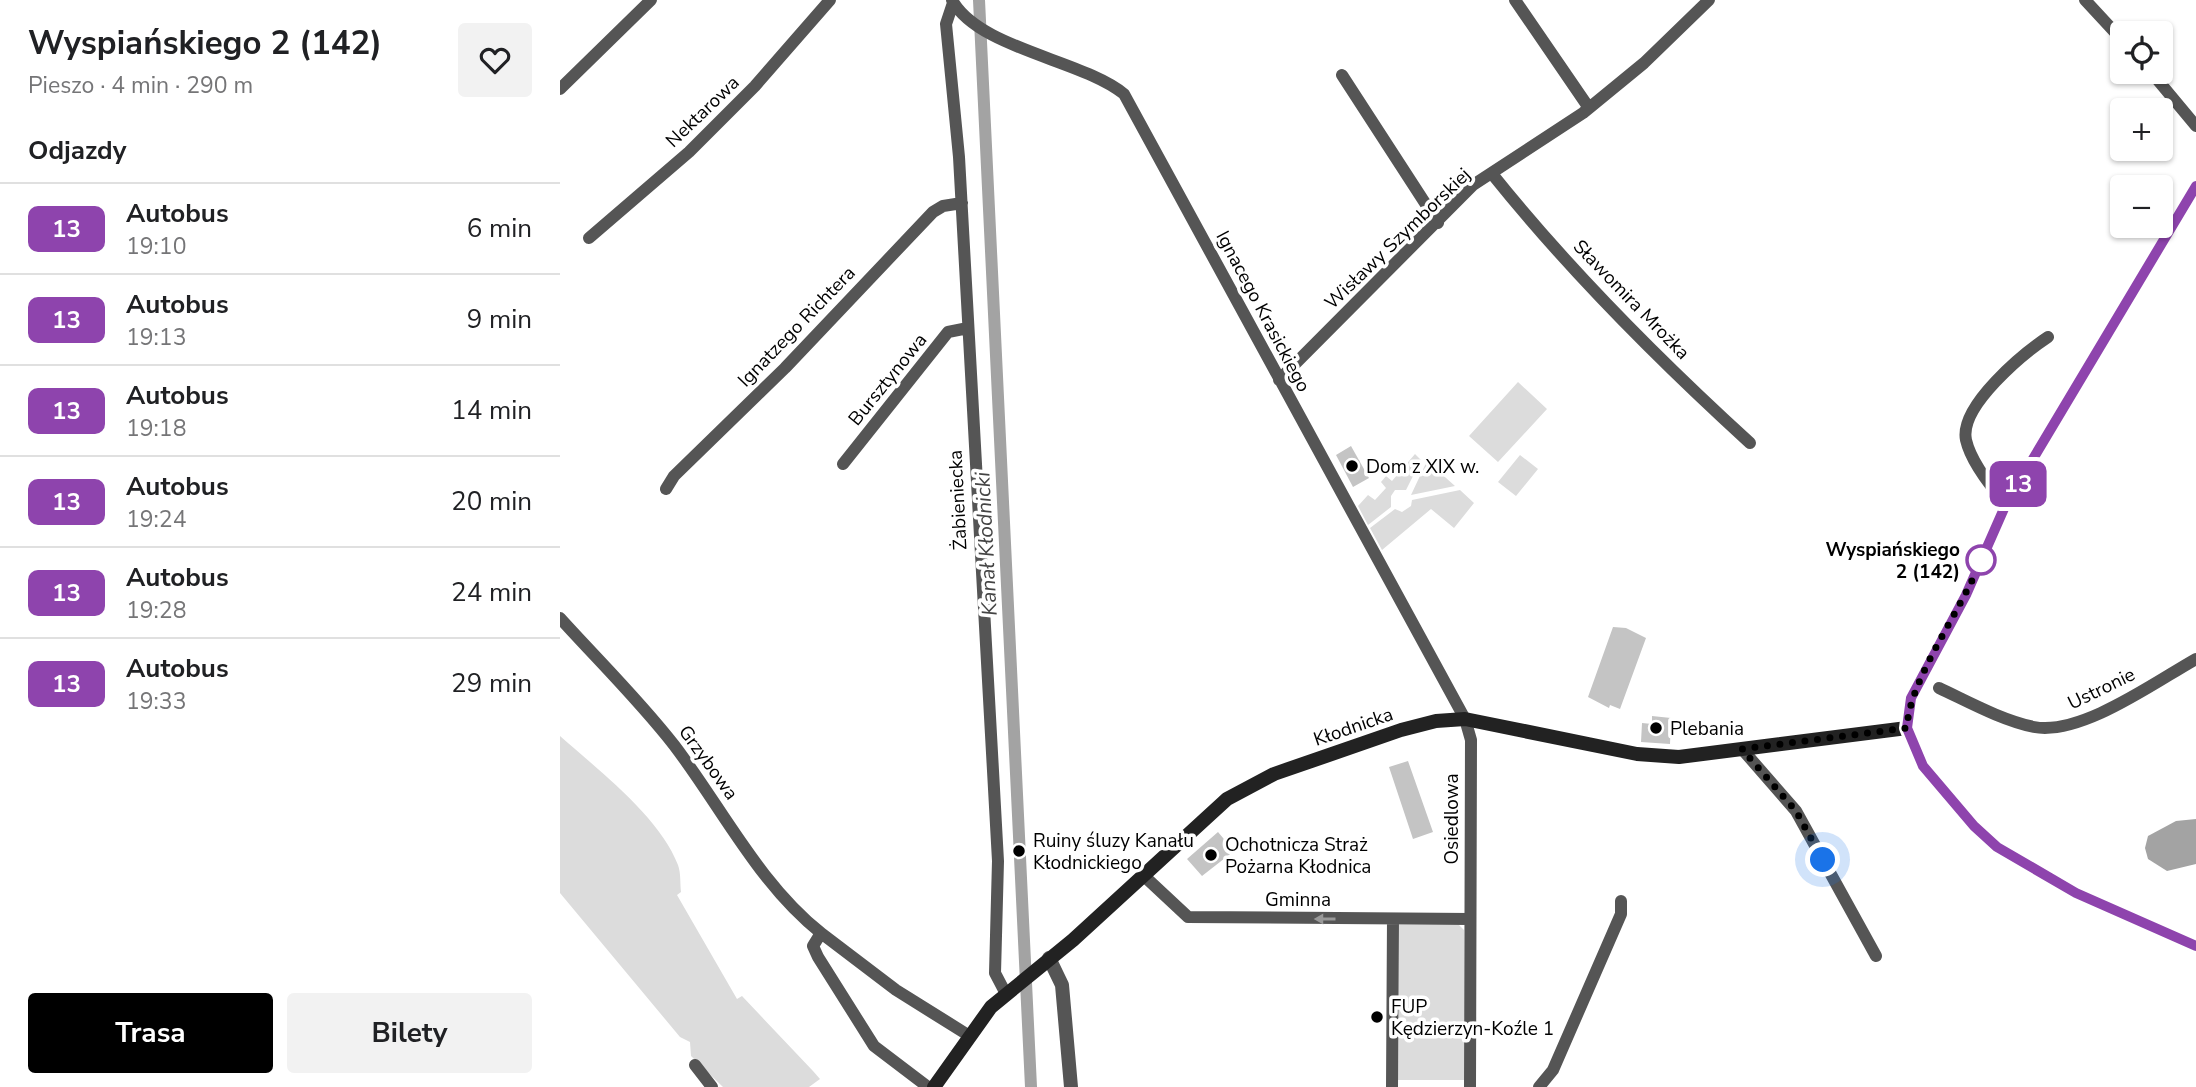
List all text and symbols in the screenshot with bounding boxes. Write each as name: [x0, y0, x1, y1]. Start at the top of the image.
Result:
text: Wyspiańskiego 2 (142): [28, 21, 382, 66]
map controls: [2110, 21, 2173, 238]
button: locate: [2110, 21, 2173, 84]
button: heart: [458, 23, 532, 97]
text: Pieszo · 4 min · 290 m: [28, 70, 253, 101]
street label: Nektarowa: [660, 70, 745, 153]
button: +: [2110, 98, 2173, 161]
text: Odjazdy: [28, 133, 126, 168]
street label: Wisławy Szymborskiej: [1319, 162, 1476, 315]
button: −: [2110, 175, 2173, 238]
text: Autobus: [126, 196, 229, 231]
text: 6 min: [467, 211, 532, 246]
text: 13: [52, 213, 81, 245]
street label: Ignacego Krasickiego: [1210, 226, 1317, 397]
text: 19:10: [126, 231, 186, 262]
street label: Sławomira Mrożka: [1567, 234, 1695, 365]
street label: Ignatzego Richtera: [732, 260, 861, 393]
text: Autobus: [126, 287, 229, 322]
text: 9 min: [467, 302, 532, 337]
text: 13: [52, 304, 81, 336]
text: 19:13: [126, 322, 186, 353]
street label: Bursztynowa: [843, 328, 933, 431]
text: Autobus: [126, 378, 229, 413]
text: 14 min: [451, 393, 532, 428]
text: 13: [52, 395, 81, 427]
text: 19:18: [126, 413, 186, 444]
street label: Żabieniecka: [942, 449, 974, 551]
place label: Dom z XIX w.: [1366, 454, 1479, 480]
marker: Dom z XIX w.: [1344, 458, 1360, 474]
line badge: 13: [1986, 461, 2050, 507]
text: 13: [2004, 468, 2032, 500]
text: Autobus: [126, 469, 229, 504]
water label: Kanał Kłodnicki: [968, 470, 1004, 617]
text: 20 min: [451, 484, 532, 519]
text: 13: [52, 486, 81, 518]
text: 19:24: [126, 504, 186, 535]
place label: Wyspiańskiego 2 (142): [1826, 537, 1960, 585]
marker: Wyspiańskiego 2 (142): [1966, 545, 1996, 575]
text: Autobus: [126, 560, 229, 595]
text: 24 min: [451, 575, 532, 610]
text: 13: [52, 577, 81, 609]
text: 19:28: [126, 595, 186, 626]
text: Autobus: [126, 651, 229, 686]
street label: Ustronie: [2063, 661, 2140, 716]
text: 29 min: [451, 666, 532, 701]
text: 13: [52, 668, 81, 700]
text: 19:33: [126, 686, 186, 717]
street label: Kłodnicka: [1310, 701, 1397, 753]
place label: Plebania: [1670, 716, 1744, 742]
street label: Grzybowa: [672, 720, 744, 805]
marker: Plebania: [1648, 720, 1664, 736]
street label: Osiedlowa: [1439, 773, 1465, 865]
place label: Ruiny śluzy Kanału Kłodnickiego: [1033, 828, 1194, 876]
place label: Ochotnicza Straż Pożarna Kłodnica: [1225, 832, 1371, 880]
your location: [1805, 842, 1840, 877]
marker: Ruiny śluzy Kanału Kłodnickiego: [1011, 843, 1027, 859]
marker: Ochotnicza Straż Pożarna Kłodnica: [1203, 847, 1219, 863]
street label: Gminna: [1265, 887, 1331, 913]
one-way arrow: [1314, 913, 1336, 925]
button: Trasa: [28, 993, 273, 1073]
button: Bilety: [287, 993, 532, 1073]
place label: FUP Kędzierzyn-Koźle 1: [1391, 994, 1554, 1042]
marker: FUP Kędzierzyn-Koźle 1: [1369, 1009, 1385, 1025]

